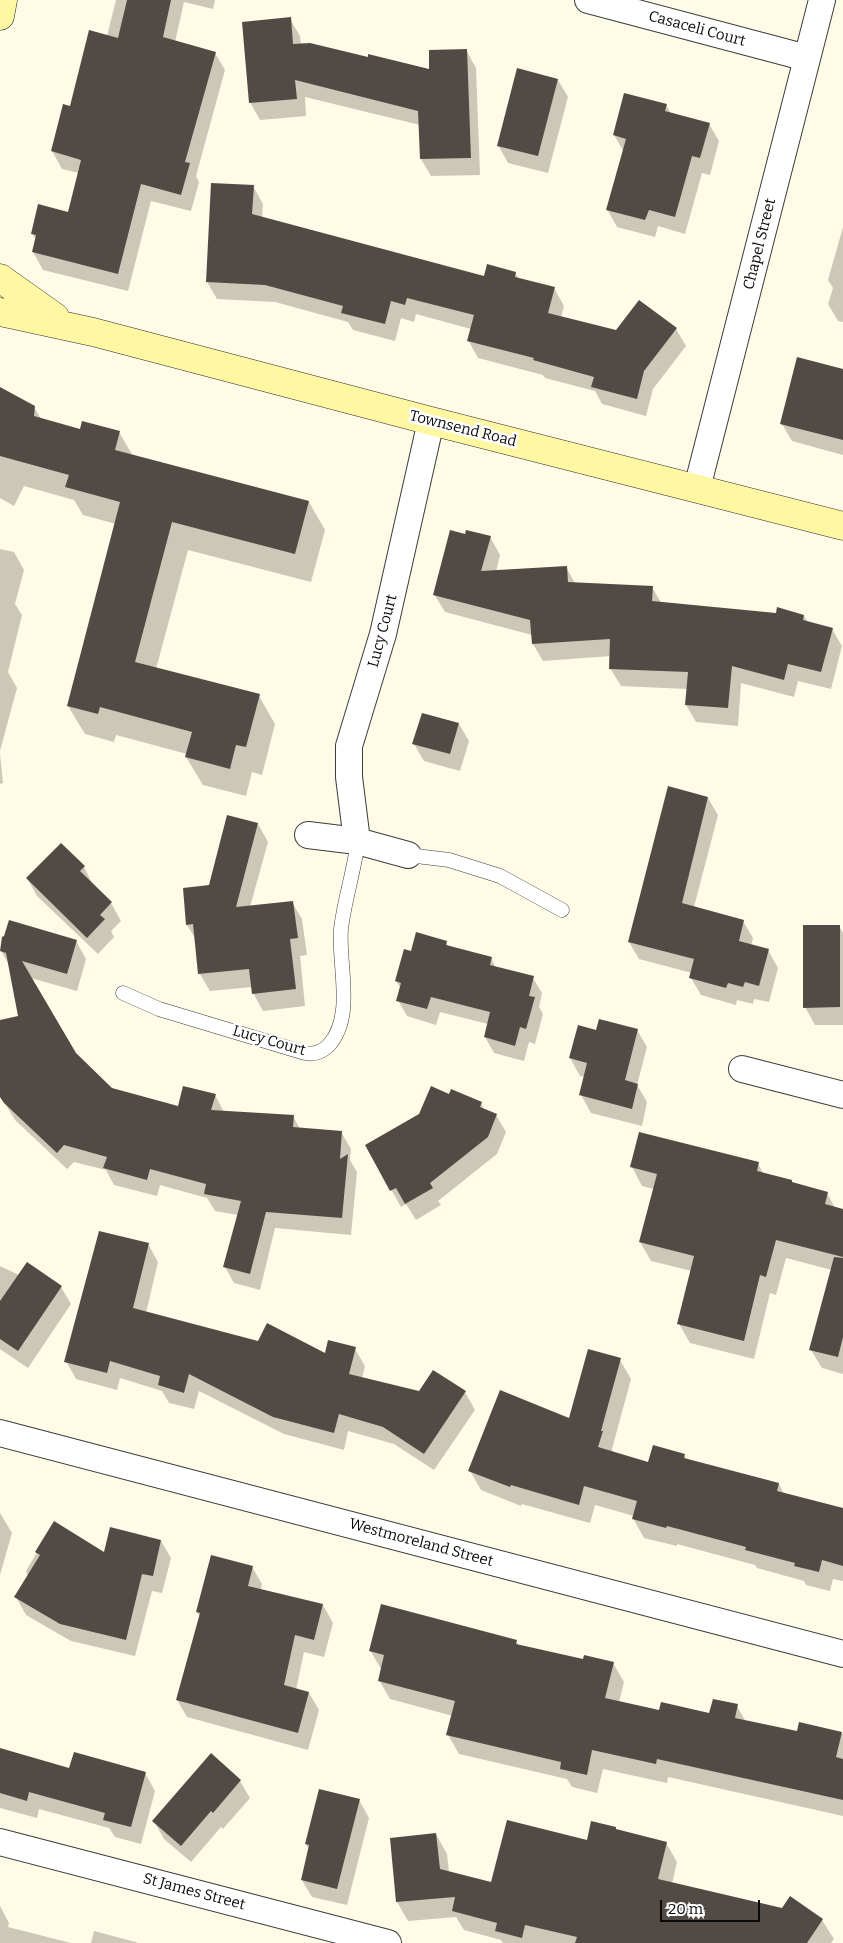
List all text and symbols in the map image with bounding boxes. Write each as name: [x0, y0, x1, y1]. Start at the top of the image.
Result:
street label: Casaceli Court: [647, 7, 747, 51]
street label: Chapel Street: [740, 196, 780, 292]
street label: Townsend Road: [408, 407, 518, 451]
street label: Lucy Court: [365, 592, 401, 670]
street label: Lucy Court: [230, 1022, 308, 1060]
street label: Westmoreland Street: [347, 1515, 495, 1571]
street label: St James Street: [141, 1870, 247, 1914]
scale bar: [663, 1890, 763, 1922]
text: 20 m: [668, 1900, 703, 1918]

